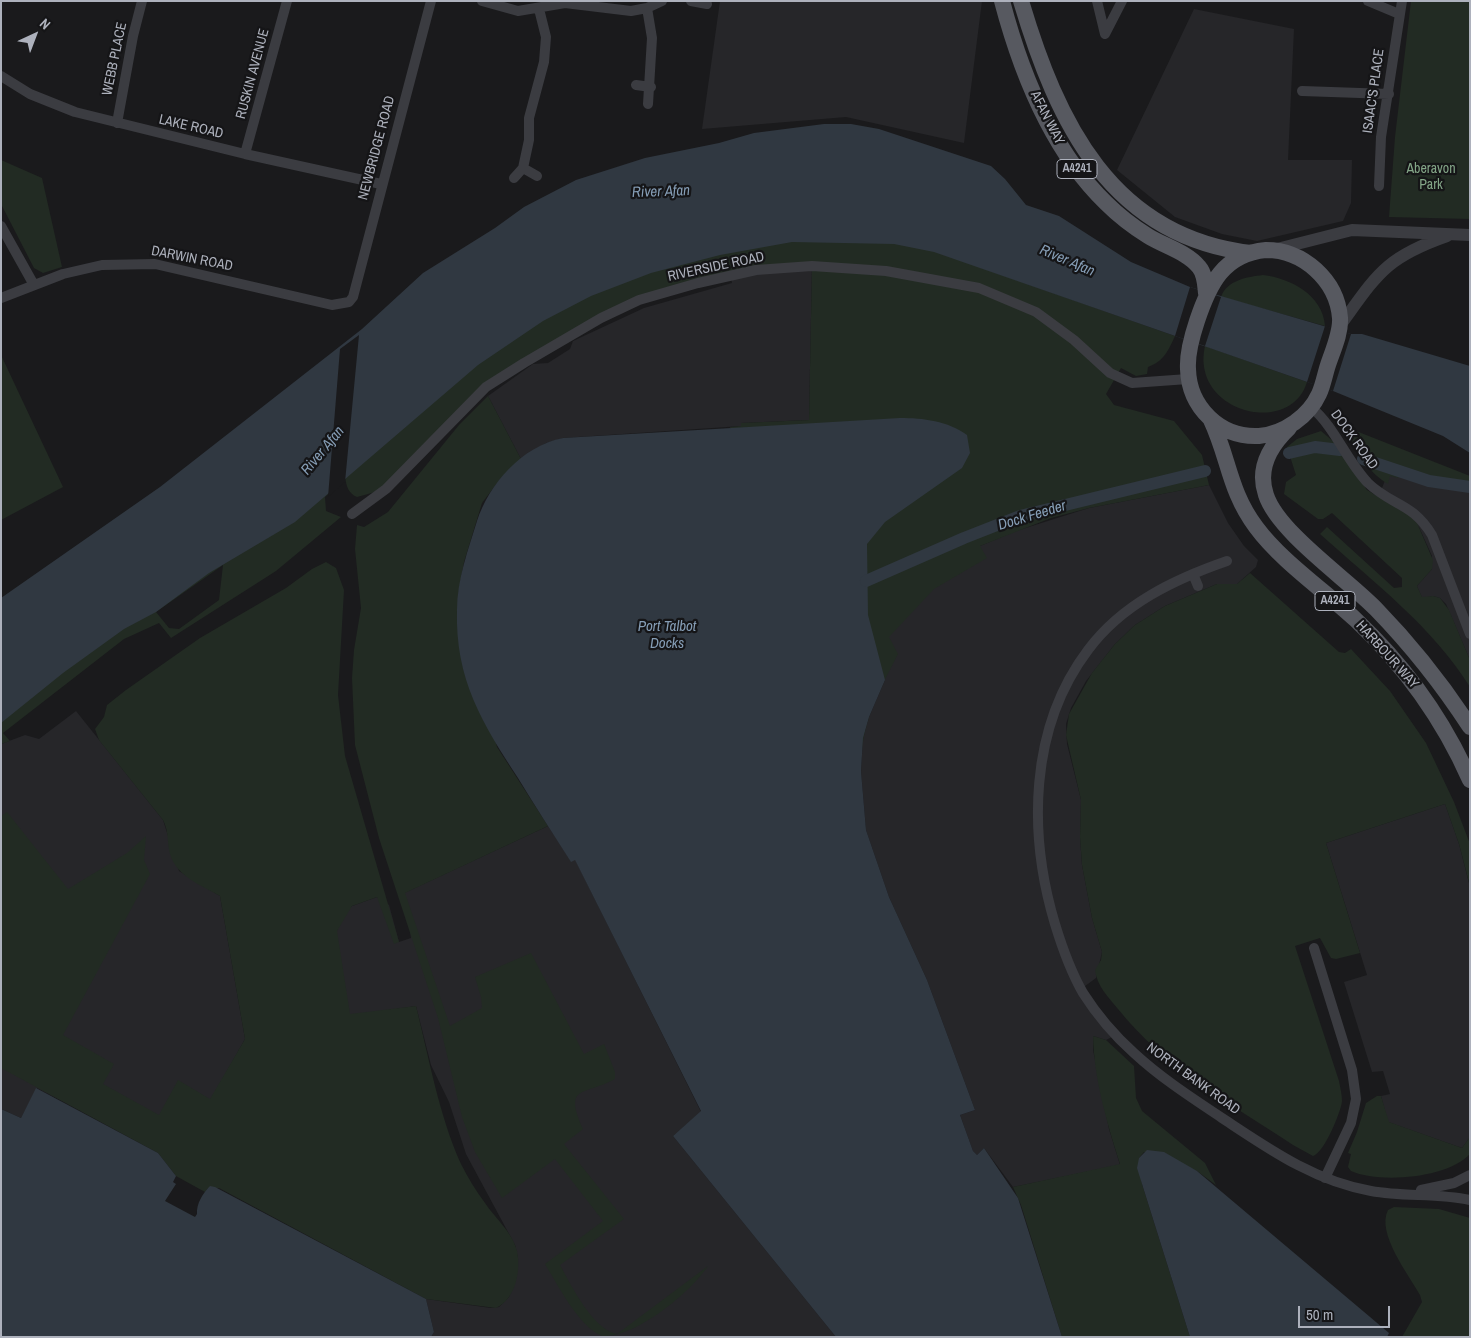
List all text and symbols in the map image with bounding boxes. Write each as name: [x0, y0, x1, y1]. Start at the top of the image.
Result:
north arrow: [10, 10, 60, 60]
text: N: [36, 15, 54, 33]
street label: WEBB PLACE: [99, 21, 131, 97]
street label: RUSKIN AVENUE: [233, 27, 273, 121]
street label: ISAAC'S PLACE: [1360, 48, 1388, 134]
street label: AFAN WAY: [1026, 88, 1068, 148]
street label: NEWBRIDGE ROAD: [355, 94, 399, 202]
street label: LAKE ROAD: [157, 111, 225, 143]
road number: A4241: [1057, 160, 1097, 178]
park label: Aberavon Park: [1406, 161, 1456, 193]
water label: River Afan: [632, 182, 690, 202]
water label: River Afan: [1037, 241, 1097, 281]
street label: DARWIN ROAD: [150, 243, 234, 275]
street label: RIVERSIDE ROAD: [666, 249, 766, 285]
street label: DOCK ROAD: [1327, 407, 1381, 473]
water label: River Afan: [297, 423, 349, 479]
water label: Dock Feeder: [996, 497, 1068, 535]
road number: A4241: [1315, 592, 1355, 610]
water label: Port Talbot Docks: [638, 618, 696, 653]
street label: HARBOUR WAY: [1352, 618, 1422, 692]
street label: NORTH BANK ROAD: [1143, 1039, 1243, 1119]
scale bar: [1301, 1296, 1394, 1328]
text: 50 m: [1306, 1304, 1333, 1325]

